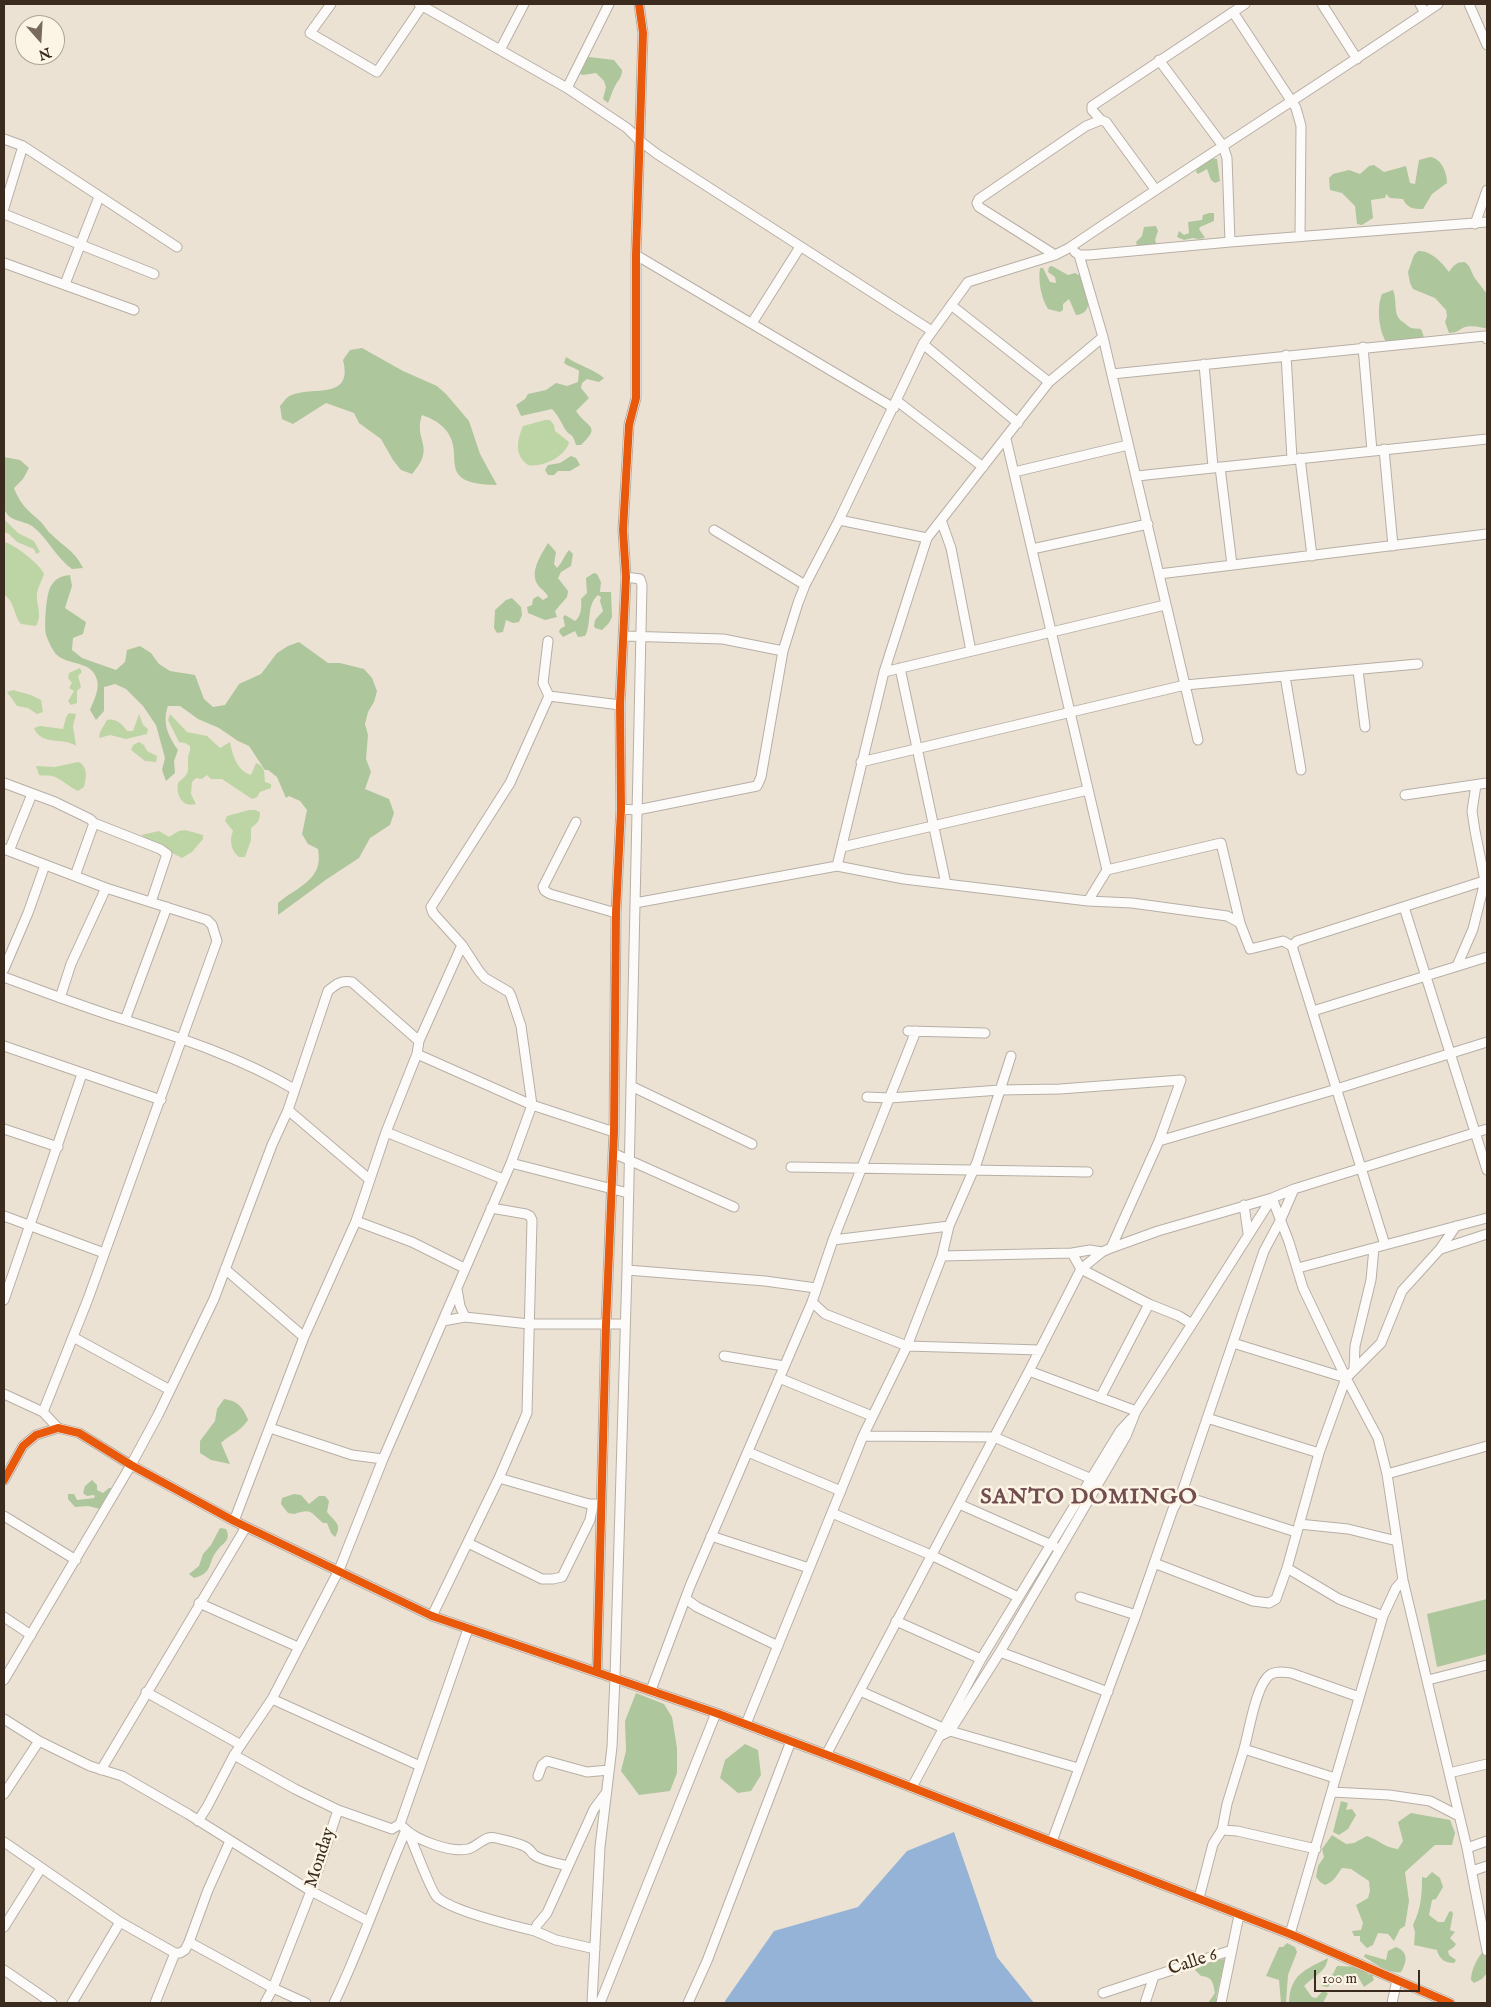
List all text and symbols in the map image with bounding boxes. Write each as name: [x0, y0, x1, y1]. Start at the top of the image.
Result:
north arrow: [15, 15, 65, 65]
text: N: [36, 43, 53, 64]
district label: SANTO DOMINGO: [979, 1485, 1199, 1511]
street label: Monday: [301, 1825, 341, 1891]
street label: Calle 6: [1166, 1945, 1220, 1981]
scale bar: [1316, 1960, 1422, 1992]
text: 100 m: [1322, 1969, 1357, 1988]

